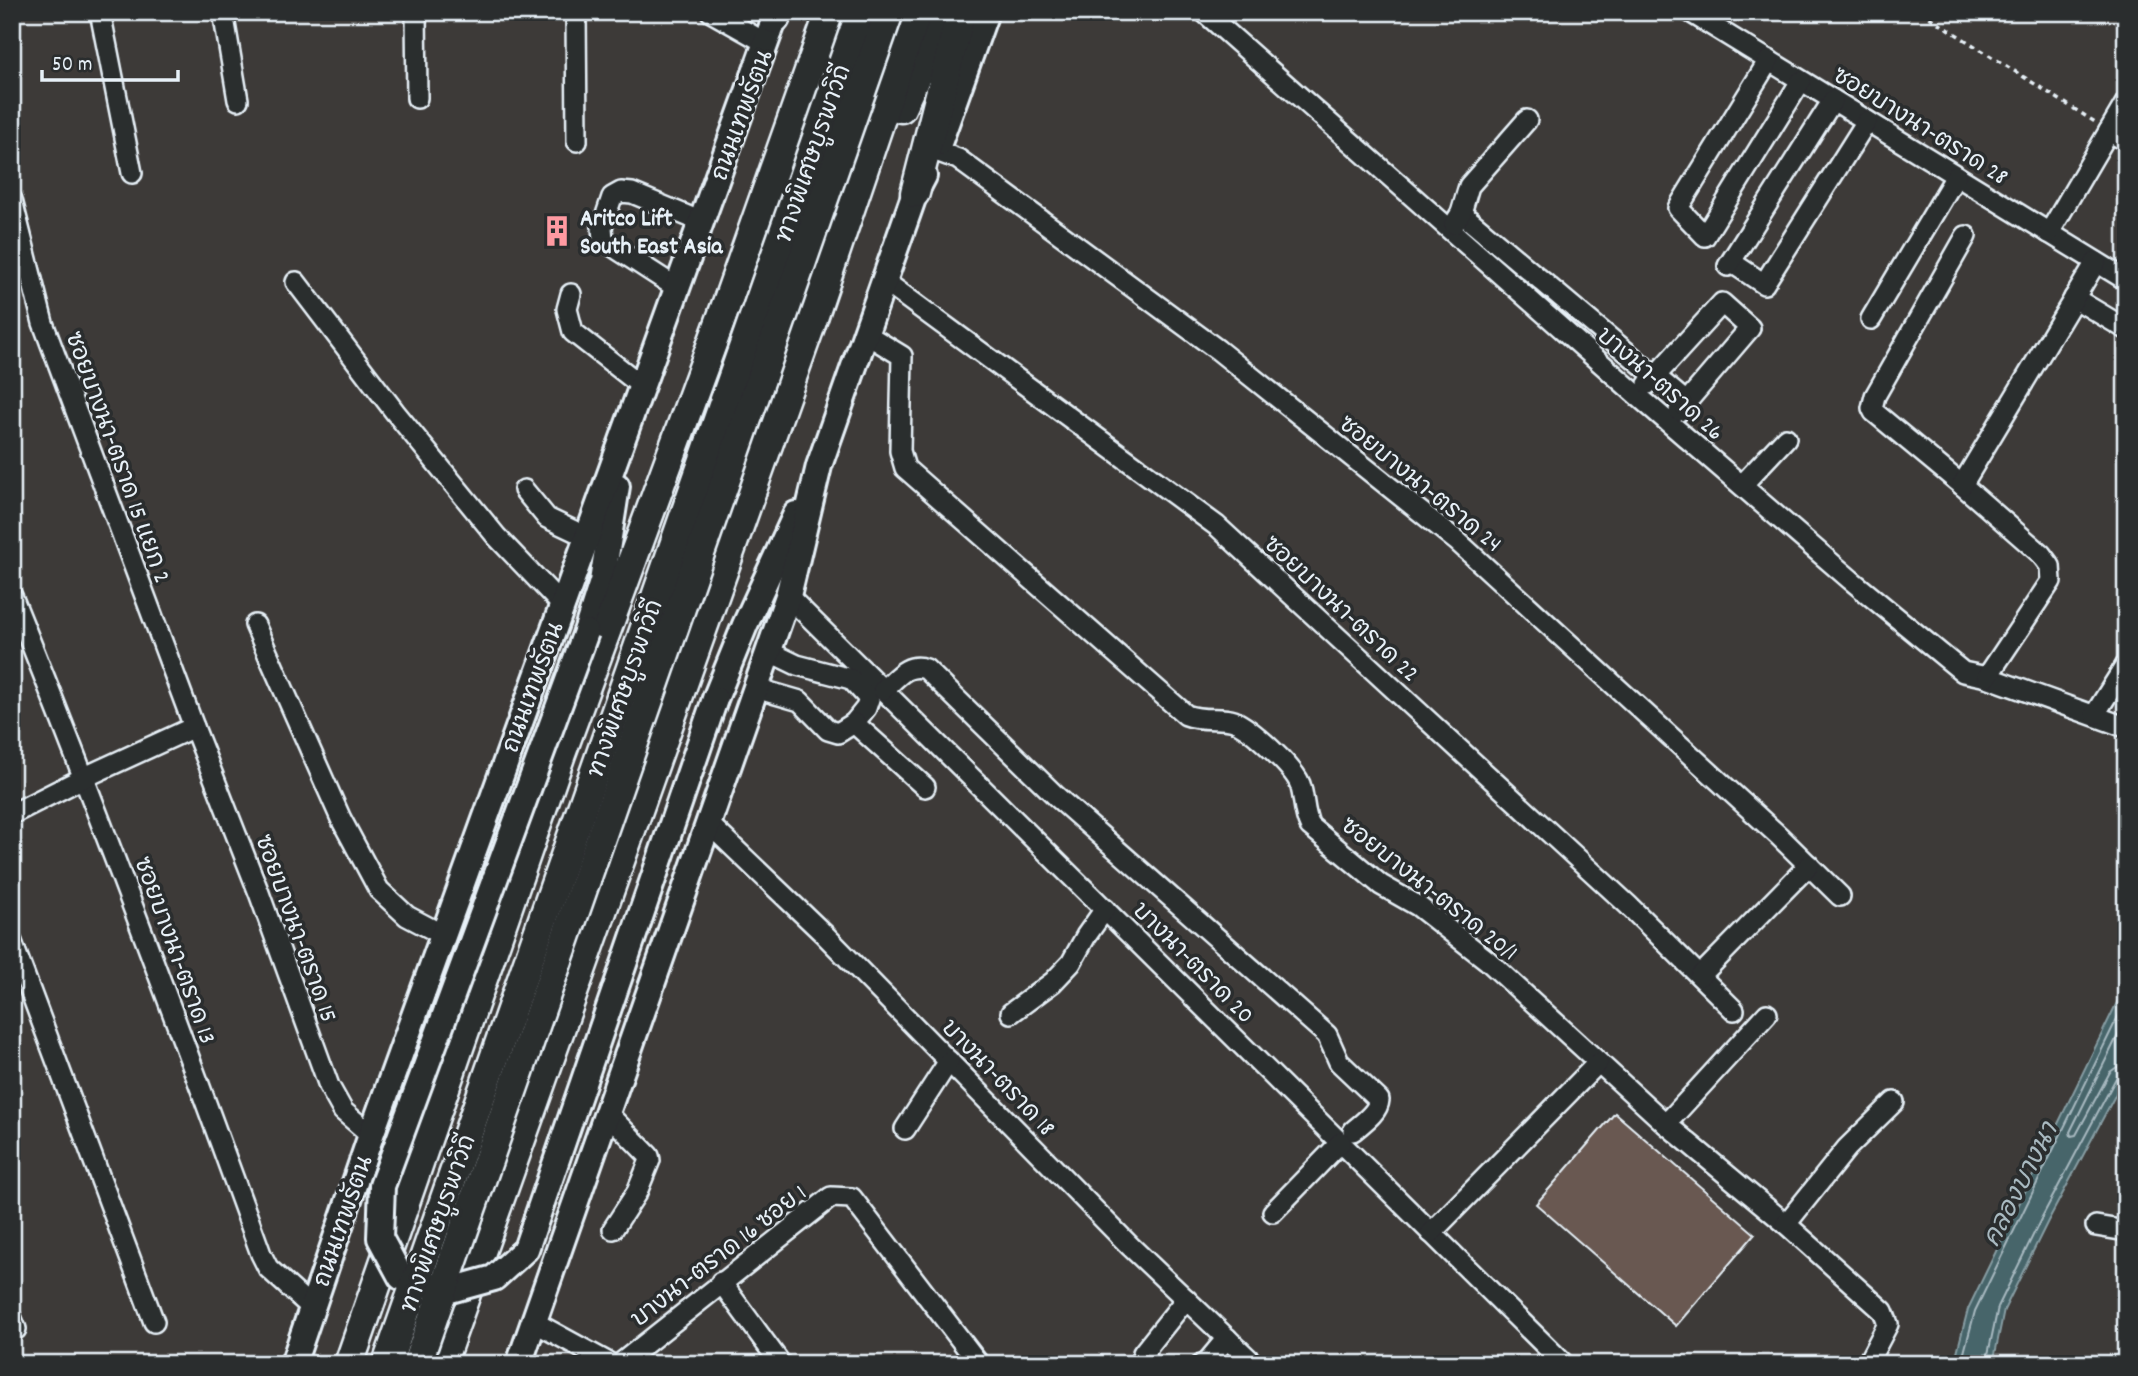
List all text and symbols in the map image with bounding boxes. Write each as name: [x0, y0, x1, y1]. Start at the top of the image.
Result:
scale bar: [42, 38, 178, 82]
street label: ถนนเทพรัตน: [704, 46, 783, 186]
text: 50 m: [52, 51, 92, 81]
street label: ทางพิเศษบูรพาวิถี: [767, 60, 861, 248]
street label: ซอยบางนา-ตราด 28: [1825, 60, 2014, 195]
place label: Aritco Lift South East Asia: [580, 203, 723, 265]
building icon: Aritco Lift South East Asia: [540, 214, 574, 248]
street label: บางนา-ตราด 26: [1588, 320, 1730, 450]
street label: ซอยบางนา-ตราด 15 แยก 2: [55, 328, 178, 589]
street label: ซอยบางนา-ตราด 24: [1330, 409, 1508, 562]
street label: ซอยบางนา-ตราด 22: [1254, 529, 1425, 692]
street label: ทางพิเศษบูรพาวิถี: [579, 595, 673, 783]
street label: ถนนเทพรัตน: [495, 618, 574, 758]
street label: ซอยบางนา-ตราด 20/1: [1332, 810, 1524, 970]
street label: ซอยบางนา-ตราด 15: [244, 830, 344, 1028]
street label: ซอยบางนา-ตราด 13: [124, 853, 223, 1049]
street label: บางนา-ตราด 20: [1123, 895, 1261, 1033]
street label: บางนา-ตราด 18: [932, 1013, 1062, 1145]
water label: คลองบางนา: [1975, 1116, 2070, 1254]
street label: ทางพิเศษบูรพาวิถี: [392, 1130, 486, 1318]
street label: ถนนเทพรัตน: [306, 1152, 383, 1292]
street label: บางนา-ตราด 16 ซอย 1: [625, 1178, 815, 1337]

